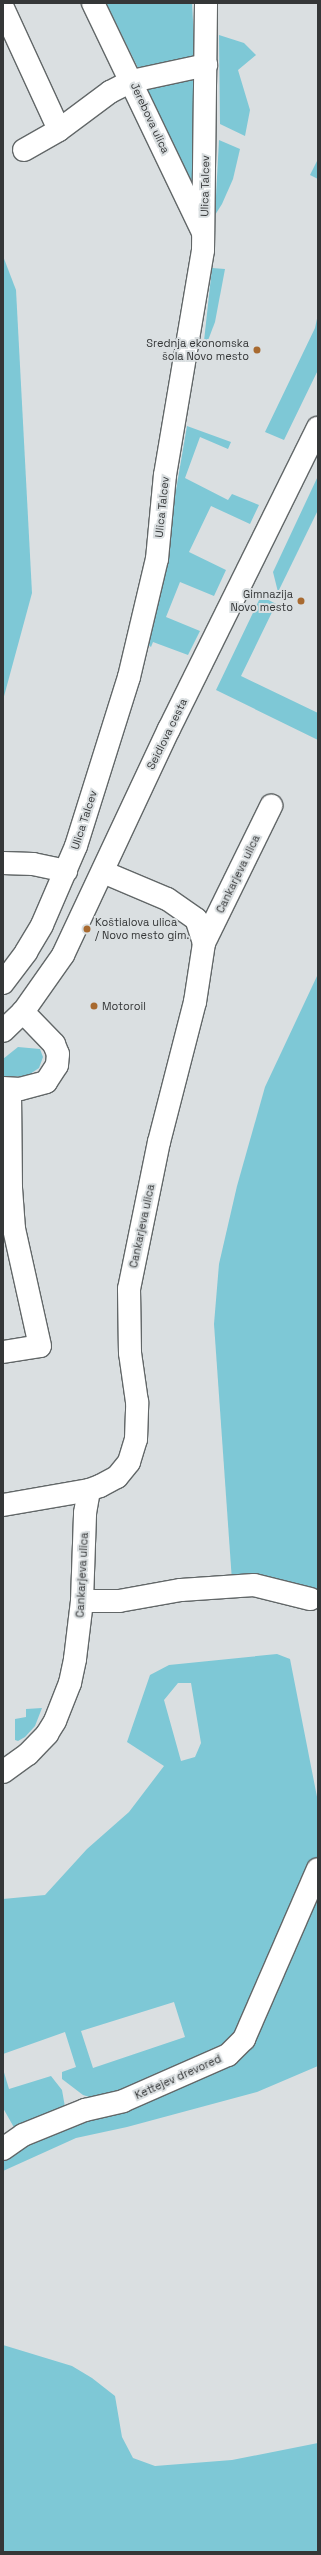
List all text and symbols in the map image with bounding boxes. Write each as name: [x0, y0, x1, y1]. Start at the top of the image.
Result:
street label: Jerebova ulica: [128, 80, 172, 156]
street label: Ulica Talcev: [198, 155, 212, 217]
place label: Srednja ekonomska šola Novo mesto: [146, 337, 249, 363]
marker: Srednja ekonomska šola Novo mesto: [252, 345, 262, 355]
street label: Ulica Talcev: [152, 476, 172, 538]
place label: Gimnazija Novo mesto: [230, 588, 293, 614]
marker: Gimnazija Novo mesto: [296, 596, 306, 606]
street label: Seidlova cesta: [144, 696, 190, 772]
street label: Ulica Talcev: [68, 789, 100, 851]
street label: Cankarjeva ulica: [213, 833, 263, 915]
place label: Koštialova ulica / Novo mesto gim.: [95, 916, 189, 942]
marker: Koštialova ulica / Novo mesto gim.: [82, 924, 92, 934]
place label: Motoroil: [102, 999, 146, 1013]
marker: Motoroil: [89, 1001, 99, 1011]
street label: Cankarjeva ulica: [127, 1183, 157, 1269]
street label: Cankarjeva ulica: [73, 1532, 91, 1618]
street label: Kettejev drevored: [133, 2052, 223, 2102]

